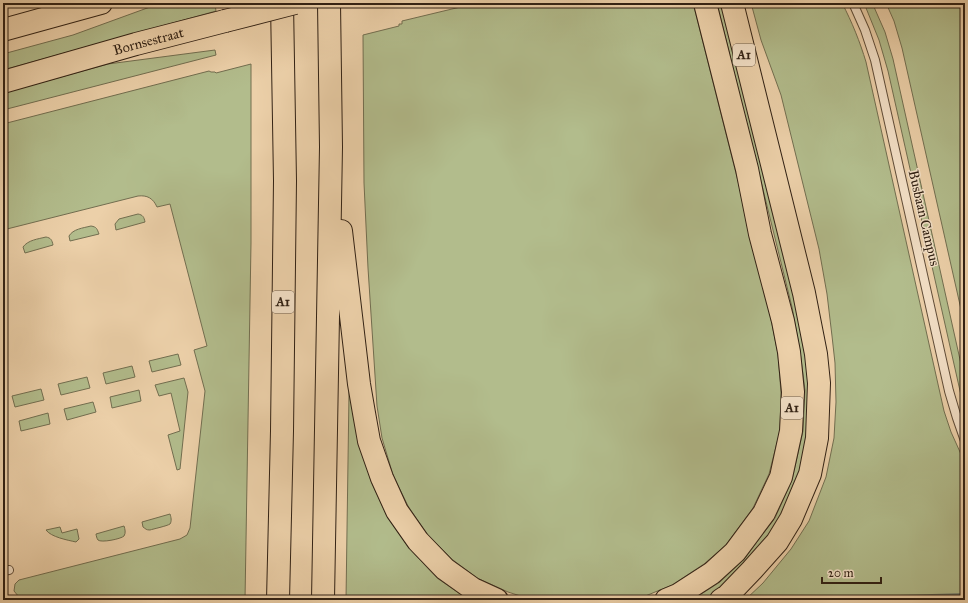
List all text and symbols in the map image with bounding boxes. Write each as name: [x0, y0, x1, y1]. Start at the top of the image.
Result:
street label: Bornsestraat: [111, 24, 185, 59]
road number: A1: [733, 44, 755, 66]
street label: Busbaan Campus: [905, 168, 943, 268]
road number: A1: [272, 291, 294, 313]
road number: A1: [781, 397, 803, 419]
scale bar: [822, 559, 881, 585]
text: 20 m: [828, 566, 854, 580]

